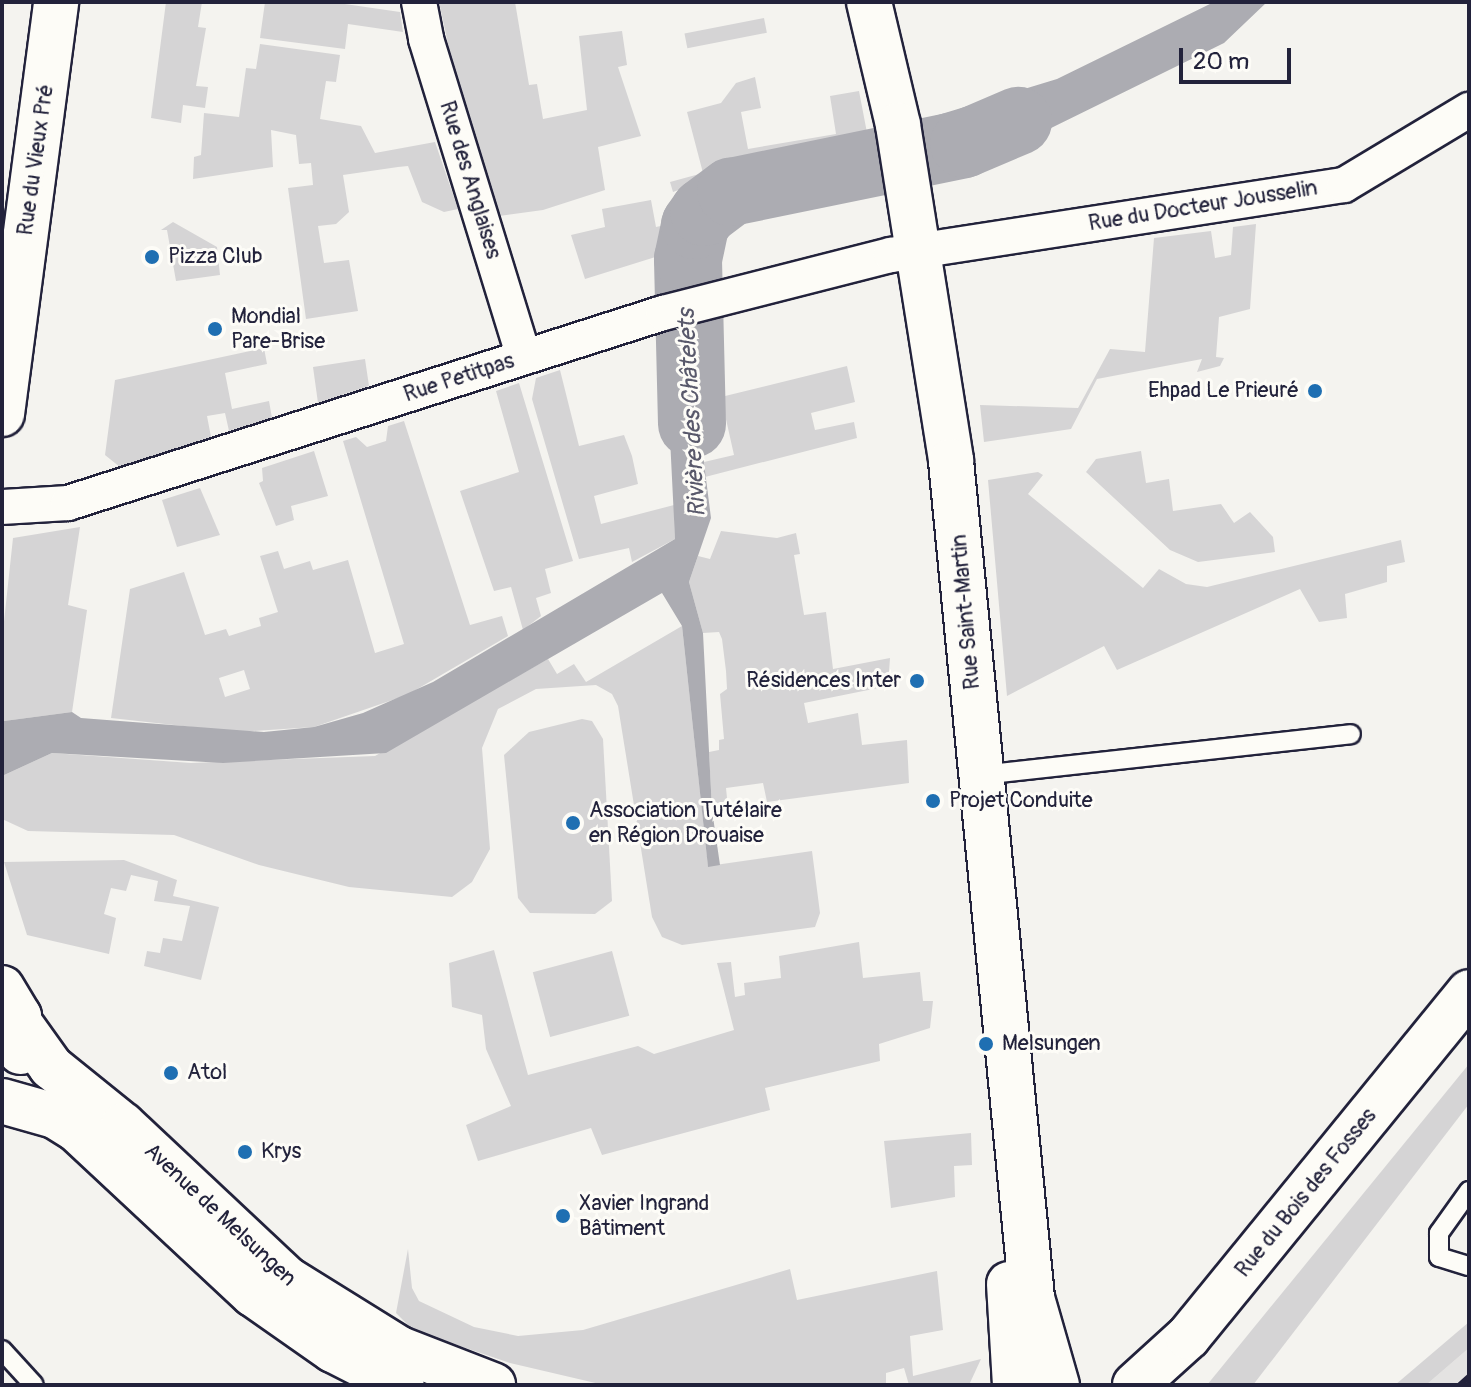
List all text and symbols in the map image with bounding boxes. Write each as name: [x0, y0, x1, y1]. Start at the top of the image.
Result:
scale bar: [1183, 32, 1295, 82]
text: 20 m: [1193, 47, 1249, 76]
street label: Rue du Vieux Pré: [12, 83, 60, 237]
street label: Rue des Anglaises: [433, 98, 507, 262]
street label: Rue du Docteur Jousselin: [1087, 175, 1319, 237]
place label: Pizza Club: [168, 244, 263, 270]
marker: Pizza Club: [143, 248, 161, 266]
place label: Mondial Pare-Brise: [231, 303, 325, 354]
water label: Rivière des Châtelets: [672, 308, 712, 518]
marker: Mondial Pare-Brise: [206, 320, 224, 338]
street label: Rue Petitpas: [400, 348, 518, 408]
place label: Ehpad Le Prieuré: [1148, 378, 1299, 404]
marker: Ehpad Le Prieuré: [1306, 382, 1324, 400]
street label: Rue Saint-Martin: [946, 533, 986, 691]
place label: Résidences Inter: [746, 668, 901, 694]
marker: Résidences Inter: [908, 672, 926, 690]
place label: Projet Conduite: [949, 788, 1093, 814]
marker: Projet Conduite: [924, 792, 942, 810]
place label: Association Tutélaire en Région Drouaise: [589, 797, 782, 848]
marker: Association Tutélaire en Région Drouaise: [564, 814, 582, 832]
place label: Melsungen: [1002, 1031, 1101, 1057]
marker: Melsungen: [977, 1035, 995, 1053]
place label: Atol: [187, 1060, 227, 1086]
marker: Atol: [162, 1064, 180, 1082]
street label: Rue du Bois des Fosses: [1230, 1103, 1382, 1283]
street label: Avenue de Melsungen: [139, 1138, 301, 1292]
place label: Krys: [261, 1139, 301, 1165]
marker: Krys: [236, 1143, 254, 1161]
place label: Xavier Ingrand Bâtiment: [579, 1190, 709, 1242]
marker: Xavier Ingrand Bâtiment: [554, 1207, 572, 1225]

